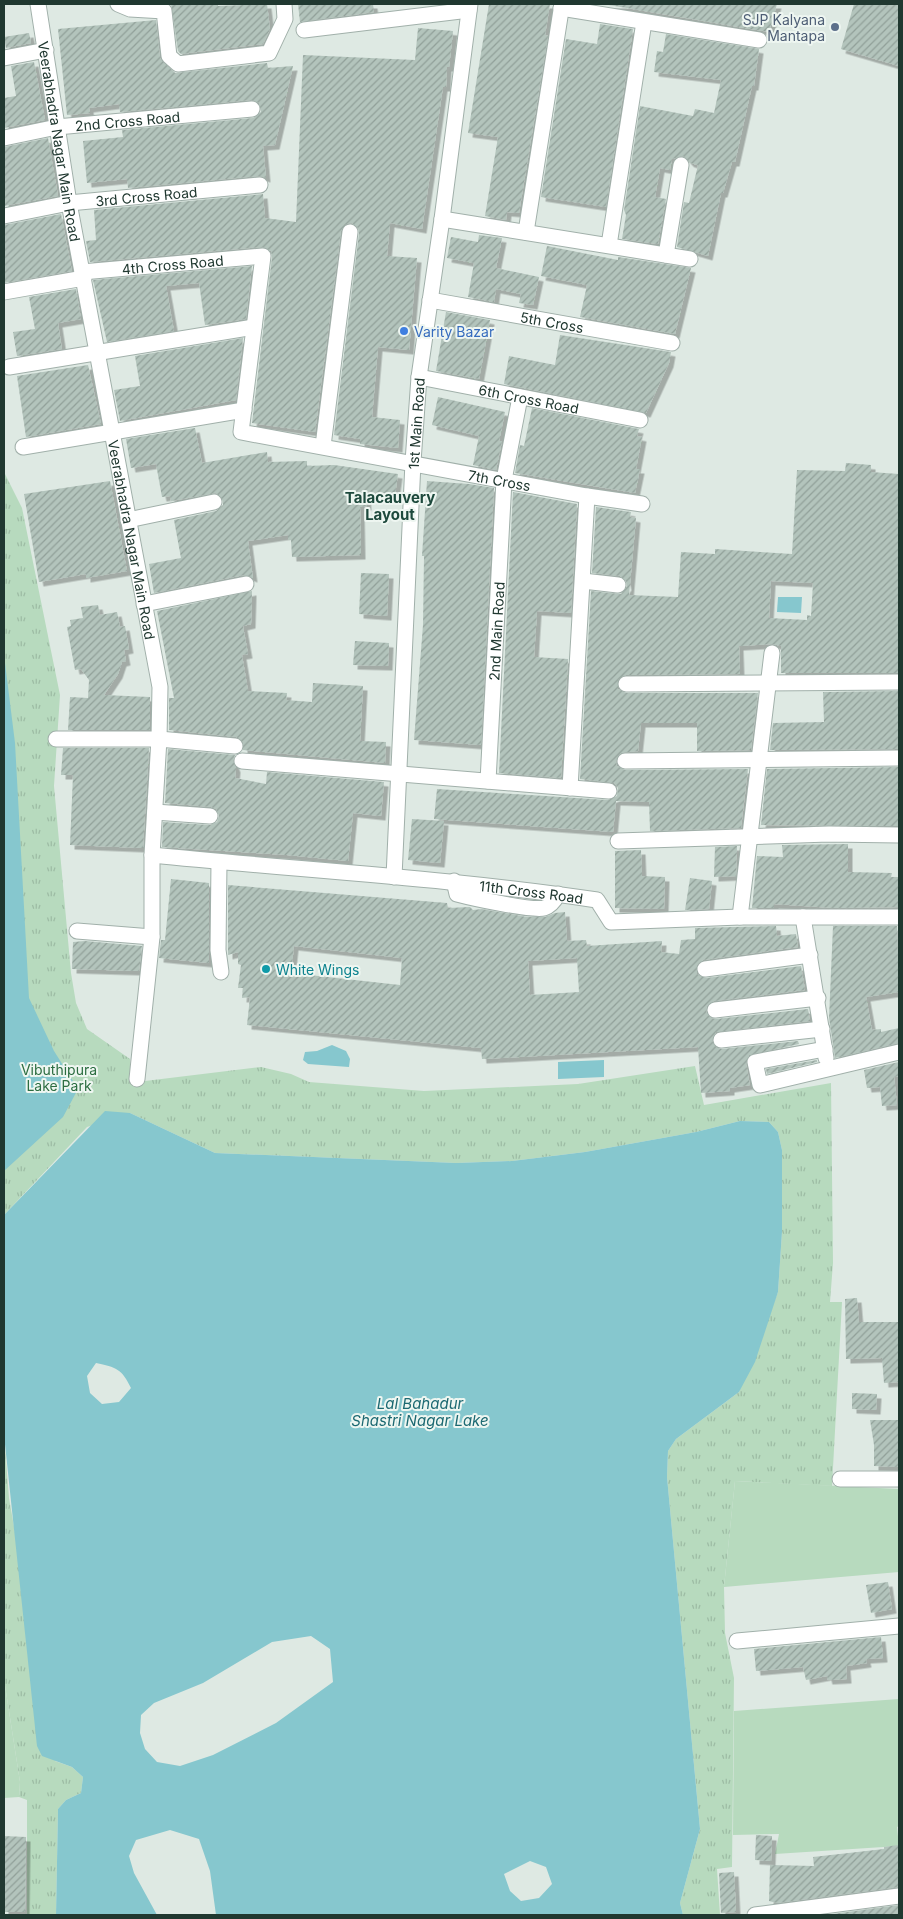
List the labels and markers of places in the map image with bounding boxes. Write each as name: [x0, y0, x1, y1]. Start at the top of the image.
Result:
place label: SJP Kalyana Mantapa: [743, 11, 825, 44]
marker: SJP Kalyana Mantapa: [829, 21, 841, 33]
place label: Varity Bazar: [414, 323, 494, 340]
marker: Varity Bazar: [398, 325, 410, 337]
place label: White Wings: [276, 961, 359, 978]
marker: White Wings: [260, 963, 272, 975]

